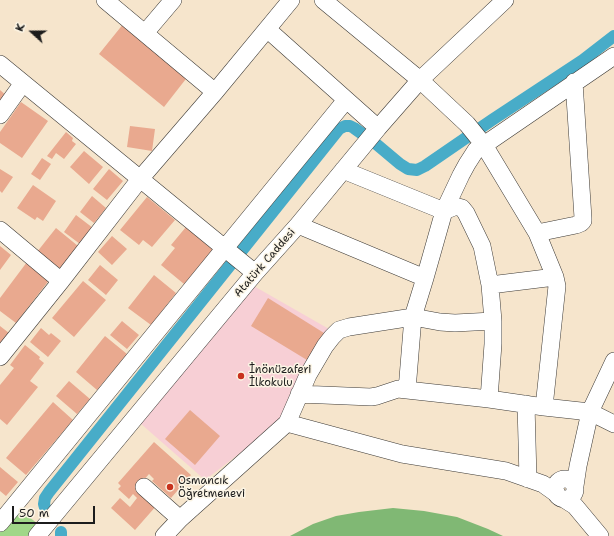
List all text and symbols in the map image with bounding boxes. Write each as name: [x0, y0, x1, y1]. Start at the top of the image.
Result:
north arrow: [12, 12, 52, 52]
text: K: [12, 21, 29, 34]
street label: Atatürk Caddesi: [232, 226, 298, 300]
place label: İnönüzaferi İlkokulu: [249, 363, 311, 389]
marker: İnönüzaferi İlkokulu: [236, 371, 246, 381]
place label: Osmancık Öğretmenevi: [178, 474, 245, 500]
marker: Osmancık Öğretmenevi: [165, 482, 175, 492]
scale bar: [14, 498, 97, 524]
text: 50 m: [19, 505, 49, 521]

